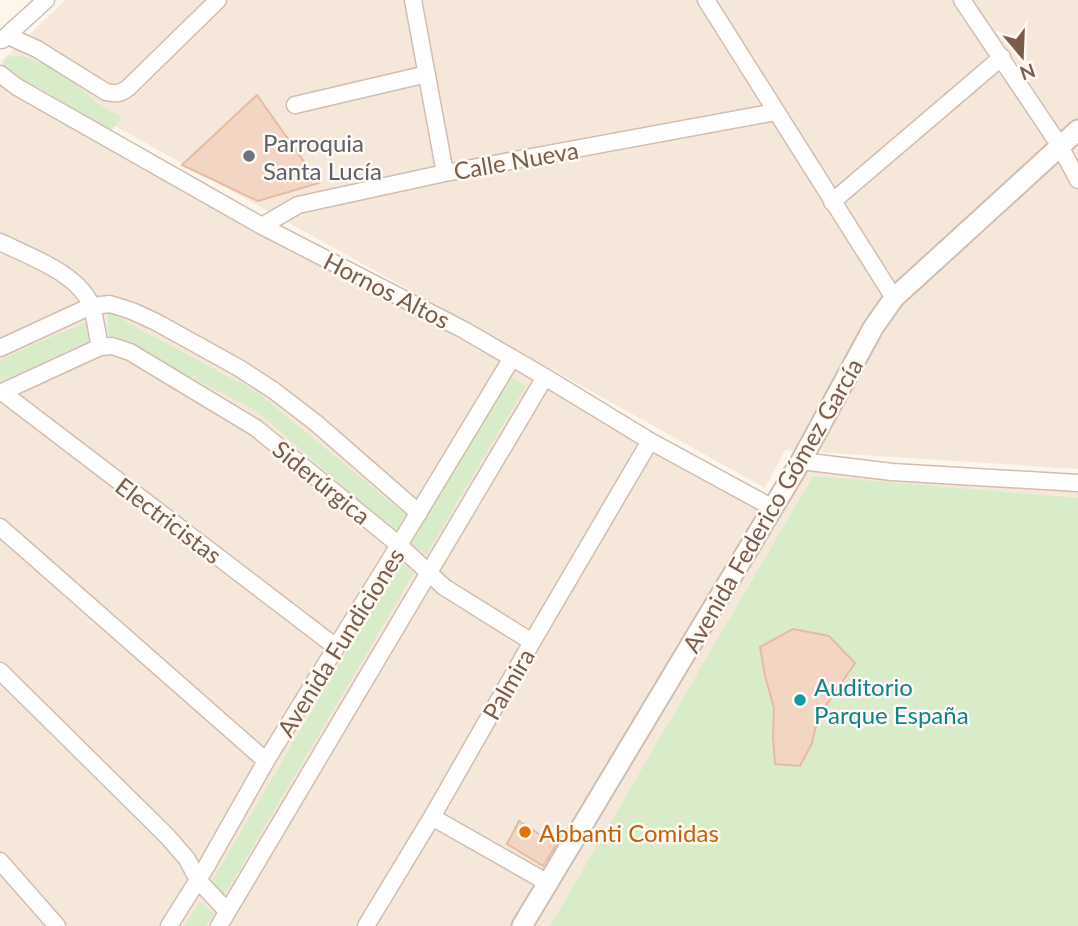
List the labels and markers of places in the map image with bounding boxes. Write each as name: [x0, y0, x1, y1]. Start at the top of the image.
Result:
place label: Parroquia Santa Lucía: [263, 128, 382, 185]
marker: Parroquia Santa Lucía: [241, 148, 257, 164]
place label: Auditorio Parque España: [814, 672, 969, 729]
marker: Auditorio Parque España: [792, 692, 808, 708]
place label: Abbanti Comidas: [539, 818, 719, 847]
marker: Abbanti Comidas: [517, 824, 533, 840]

